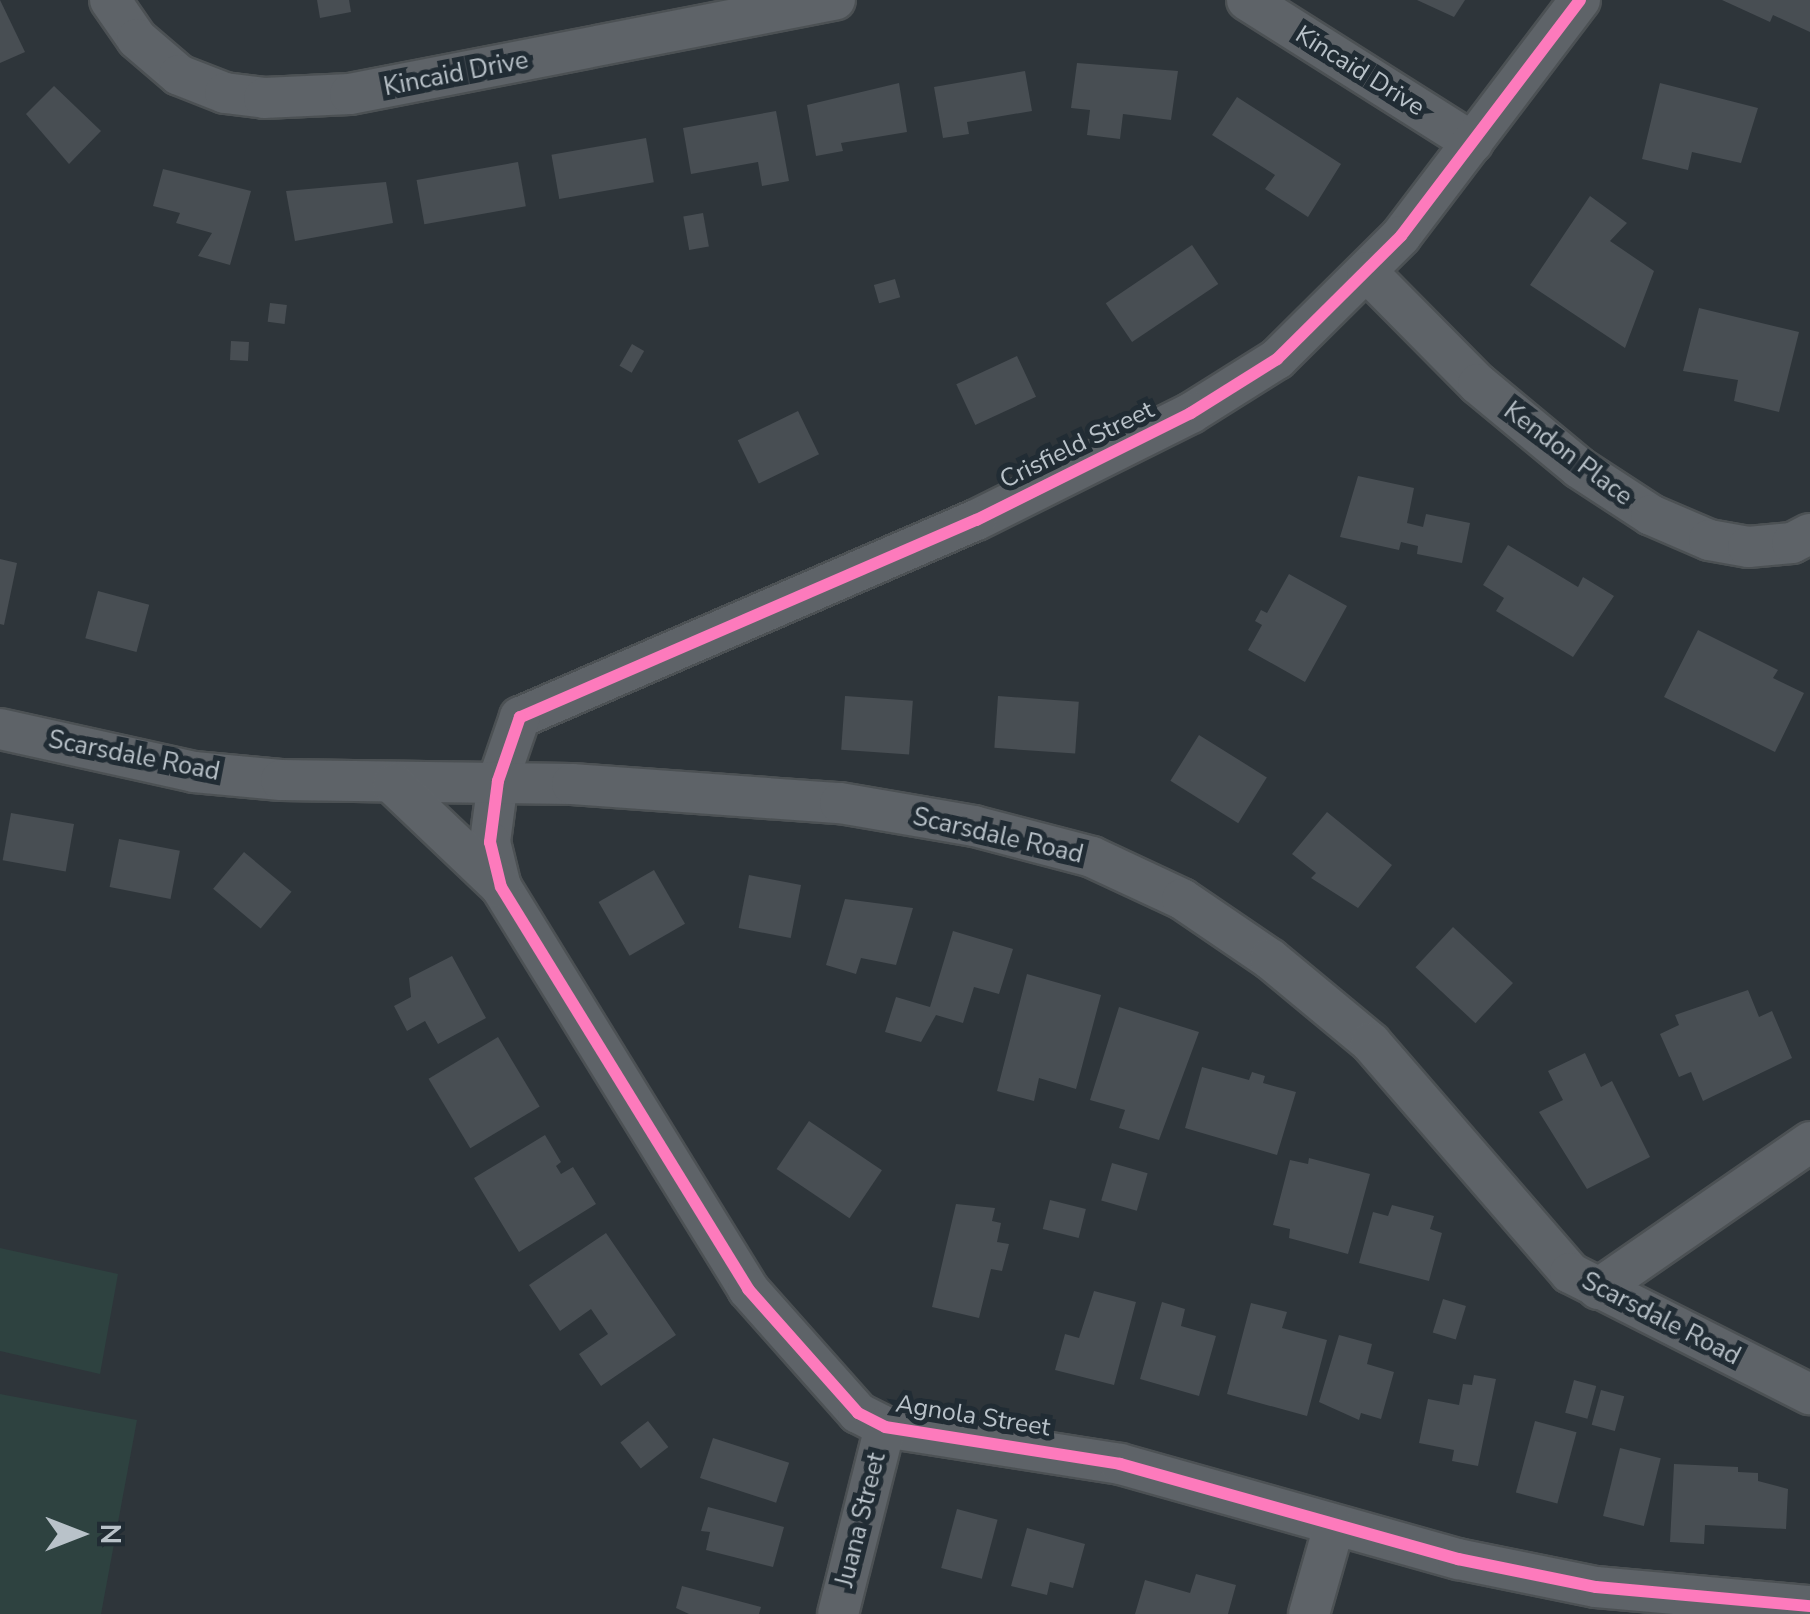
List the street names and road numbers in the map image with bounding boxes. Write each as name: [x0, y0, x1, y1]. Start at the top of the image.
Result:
street label: Kincaid Drive: [1290, 19, 1430, 123]
street label: Kincaid Drive: [381, 45, 531, 103]
street label: Crisfield Street: [995, 395, 1159, 495]
street label: Kendon Place: [1498, 396, 1638, 512]
street label: Scarsdale Road: [46, 725, 222, 787]
street label: Scarsdale Road: [910, 802, 1086, 870]
street label: Scarsdale Road: [1577, 1266, 1745, 1372]
street label: Agnola Street: [894, 1389, 1052, 1443]
street label: Juana Street: [830, 1450, 892, 1590]

